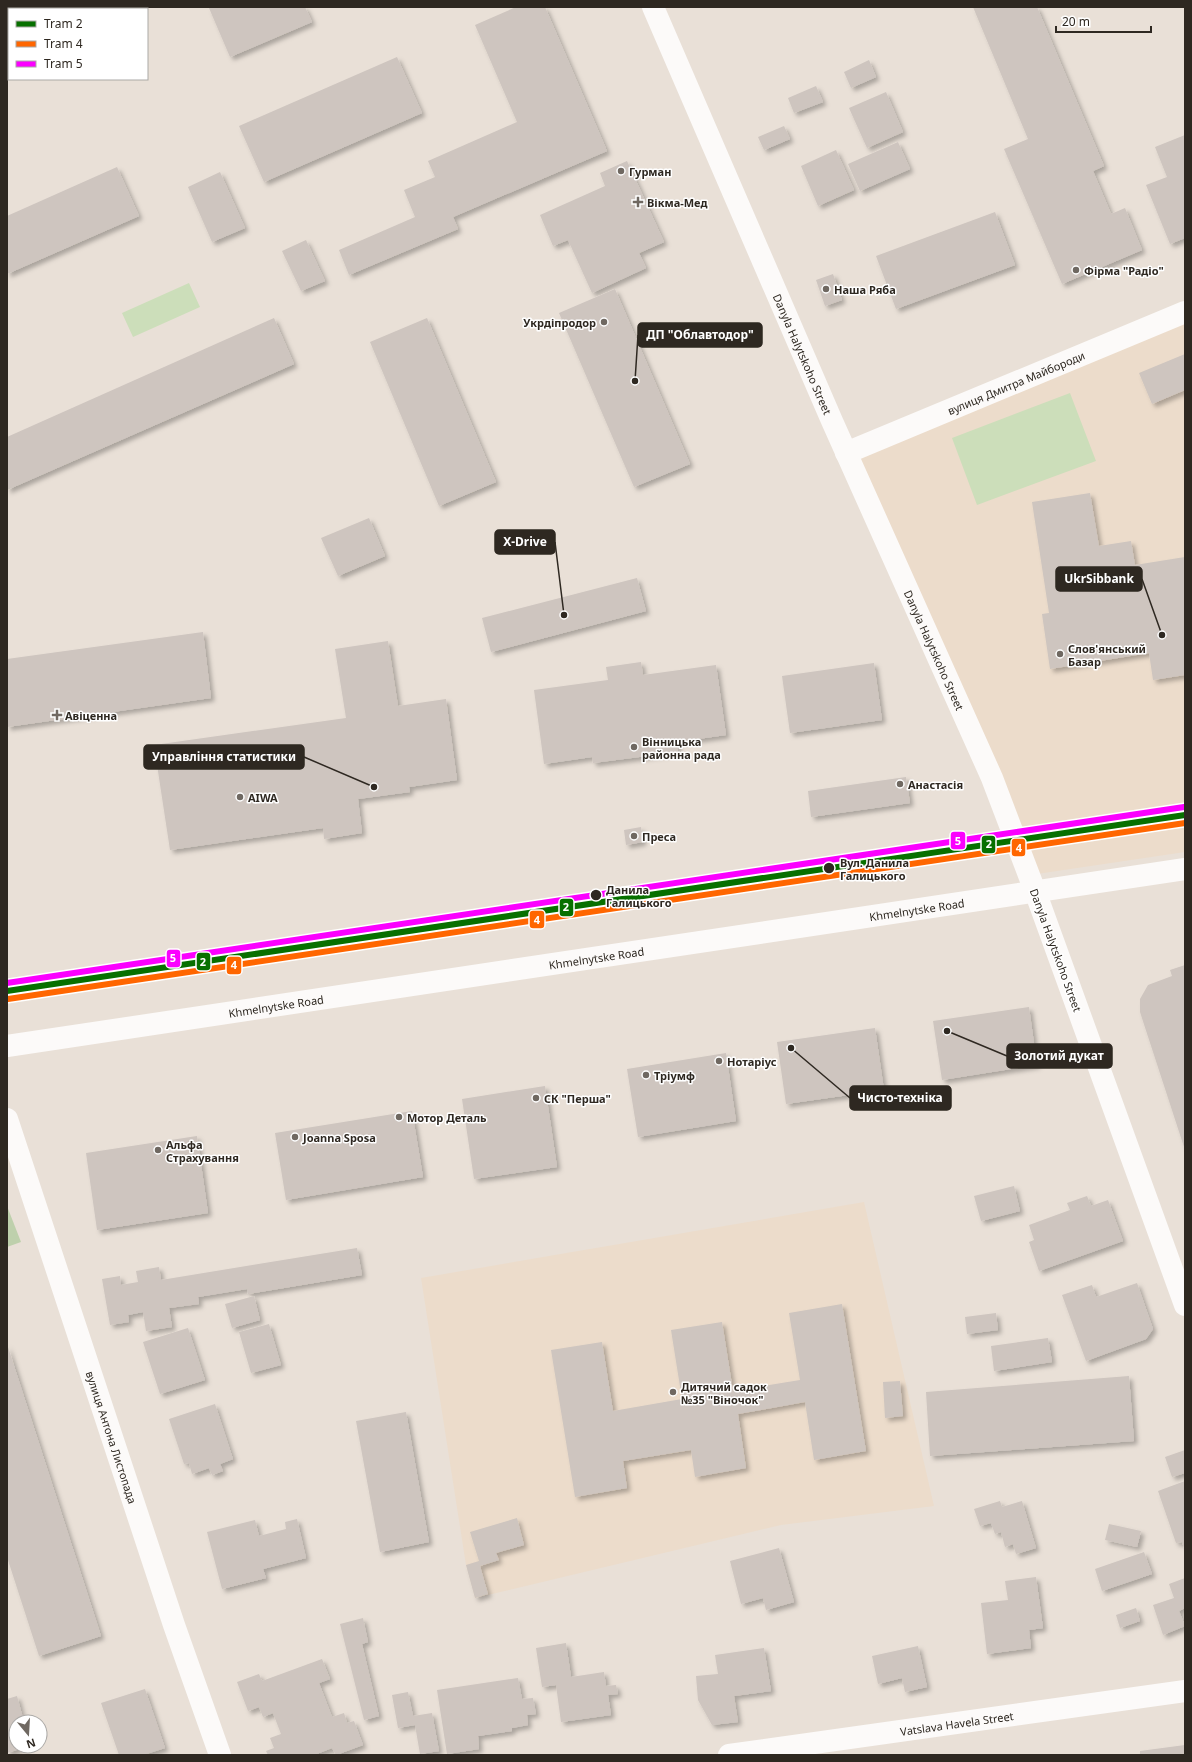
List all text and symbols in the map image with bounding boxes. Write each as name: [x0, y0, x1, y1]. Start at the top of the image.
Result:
legend: [8, 8, 148, 80]
scale bar: [1056, 8, 1151, 34]
text: 20 m: [1062, 13, 1090, 30]
text: Tram 2: [44, 15, 83, 32]
text: Tram 4: [44, 35, 83, 52]
text: Tram 5: [44, 55, 83, 72]
place label: Гурман: [629, 164, 671, 179]
marker: Гурман: [616, 166, 626, 176]
place label: Вікма-Мед: [647, 195, 707, 210]
marker: Вікма-Мед: [632, 196, 644, 208]
place label: Фірма "Радіо": [1084, 263, 1164, 278]
marker: Фірма "Радіо": [1071, 265, 1081, 275]
place label: Наша Ряба: [834, 282, 896, 297]
marker: Наша Ряба: [821, 284, 831, 294]
street label: Danyla Halytskoho Street: [770, 291, 836, 417]
place label: Укрдіпродор: [523, 315, 596, 330]
marker: Укрдіпродор: [599, 317, 609, 327]
callout: ДП "Облавтодор": [638, 323, 762, 347]
text: ДП "Облавтодор": [646, 326, 754, 343]
street label: вулиця Дмитра Майбороди: [945, 347, 1087, 418]
callout: X-Drive: [495, 530, 555, 554]
text: X-Drive: [503, 533, 547, 550]
callout: UkrSibbank: [1056, 567, 1142, 591]
text: UkrSibbank: [1064, 570, 1134, 587]
street label: Danyla Halytskoho Street: [901, 588, 968, 713]
place label: Слов'янський Базар: [1068, 641, 1146, 669]
marker: Слов'янський Базар: [1055, 649, 1065, 659]
place label: Авіценна: [65, 708, 117, 723]
marker: Авіценна: [52, 710, 62, 720]
place label: Вінницька районна рада: [642, 734, 721, 762]
marker: Вінницька районна рада: [629, 742, 639, 752]
callout: Управління статистики: [144, 745, 304, 769]
text: Управління статистики: [152, 748, 296, 765]
place label: Анастасія: [908, 777, 963, 792]
marker: Анастасія: [895, 779, 905, 789]
place label: AIWA: [248, 790, 278, 805]
marker: AIWA: [235, 792, 245, 802]
place label: Преса: [642, 829, 676, 844]
marker: Преса: [629, 831, 639, 841]
line badge: 5: [950, 831, 966, 850]
text: 5: [955, 833, 961, 848]
line badge: 2: [981, 835, 996, 854]
text: 2: [986, 836, 992, 851]
line badge: 4: [1011, 838, 1026, 857]
text: 4: [1016, 840, 1023, 855]
place label: Вул. Данила Галицького: [840, 855, 909, 883]
marker: Вул. Данила Галицького: [822, 861, 836, 875]
place label: Данила Галицького: [606, 882, 672, 910]
street label: Danyla Halytskoho Street: [1027, 886, 1085, 1014]
marker: Данила Галицького: [589, 888, 603, 902]
street label: Khmelnytske Road: [868, 895, 965, 924]
line badge: 2: [559, 898, 574, 917]
text: 2: [563, 899, 569, 914]
line badge: 4: [529, 910, 545, 929]
text: 4: [534, 912, 541, 927]
street label: Khmelnytske Road: [548, 943, 645, 972]
line badge: 5: [166, 949, 181, 968]
text: 5: [170, 950, 176, 965]
line badge: 2: [196, 952, 211, 971]
text: 2: [200, 954, 206, 969]
line badge: 4: [226, 956, 242, 975]
text: 4: [231, 957, 238, 972]
street label: Khmelnytske Road: [227, 991, 325, 1020]
callout: Золотий дукат: [1007, 1044, 1112, 1068]
text: Золотий дукат: [1014, 1047, 1104, 1064]
place label: Нотаріус: [727, 1054, 777, 1069]
marker: Нотаріус: [714, 1056, 724, 1066]
place label: Тріумф: [654, 1068, 695, 1083]
marker: Тріумф: [641, 1070, 651, 1080]
callout: Чисто-техніка: [850, 1086, 951, 1110]
text: Чисто-техніка: [857, 1089, 943, 1106]
place label: СК "Перша": [544, 1091, 611, 1106]
marker: СК "Перша": [531, 1093, 541, 1103]
place label: Мотор Деталь: [407, 1110, 487, 1125]
marker: Мотор Деталь: [394, 1112, 404, 1122]
place label: Joanna Sposa: [302, 1130, 376, 1145]
marker: Joanna Sposa: [290, 1132, 300, 1142]
place label: Альфа Страхування: [166, 1137, 239, 1165]
marker: Альфа Страхування: [153, 1145, 163, 1155]
street label: вулиця Антона Листопада: [83, 1369, 141, 1505]
place label: Дитячий садок №35 "Віночок": [681, 1379, 767, 1407]
marker: Дитячий садок №35 "Віночок": [668, 1387, 678, 1397]
street label: Vatslava Havela Street: [899, 1708, 1014, 1738]
north arrow: [8, 1714, 48, 1754]
text: N: [25, 1735, 38, 1753]

